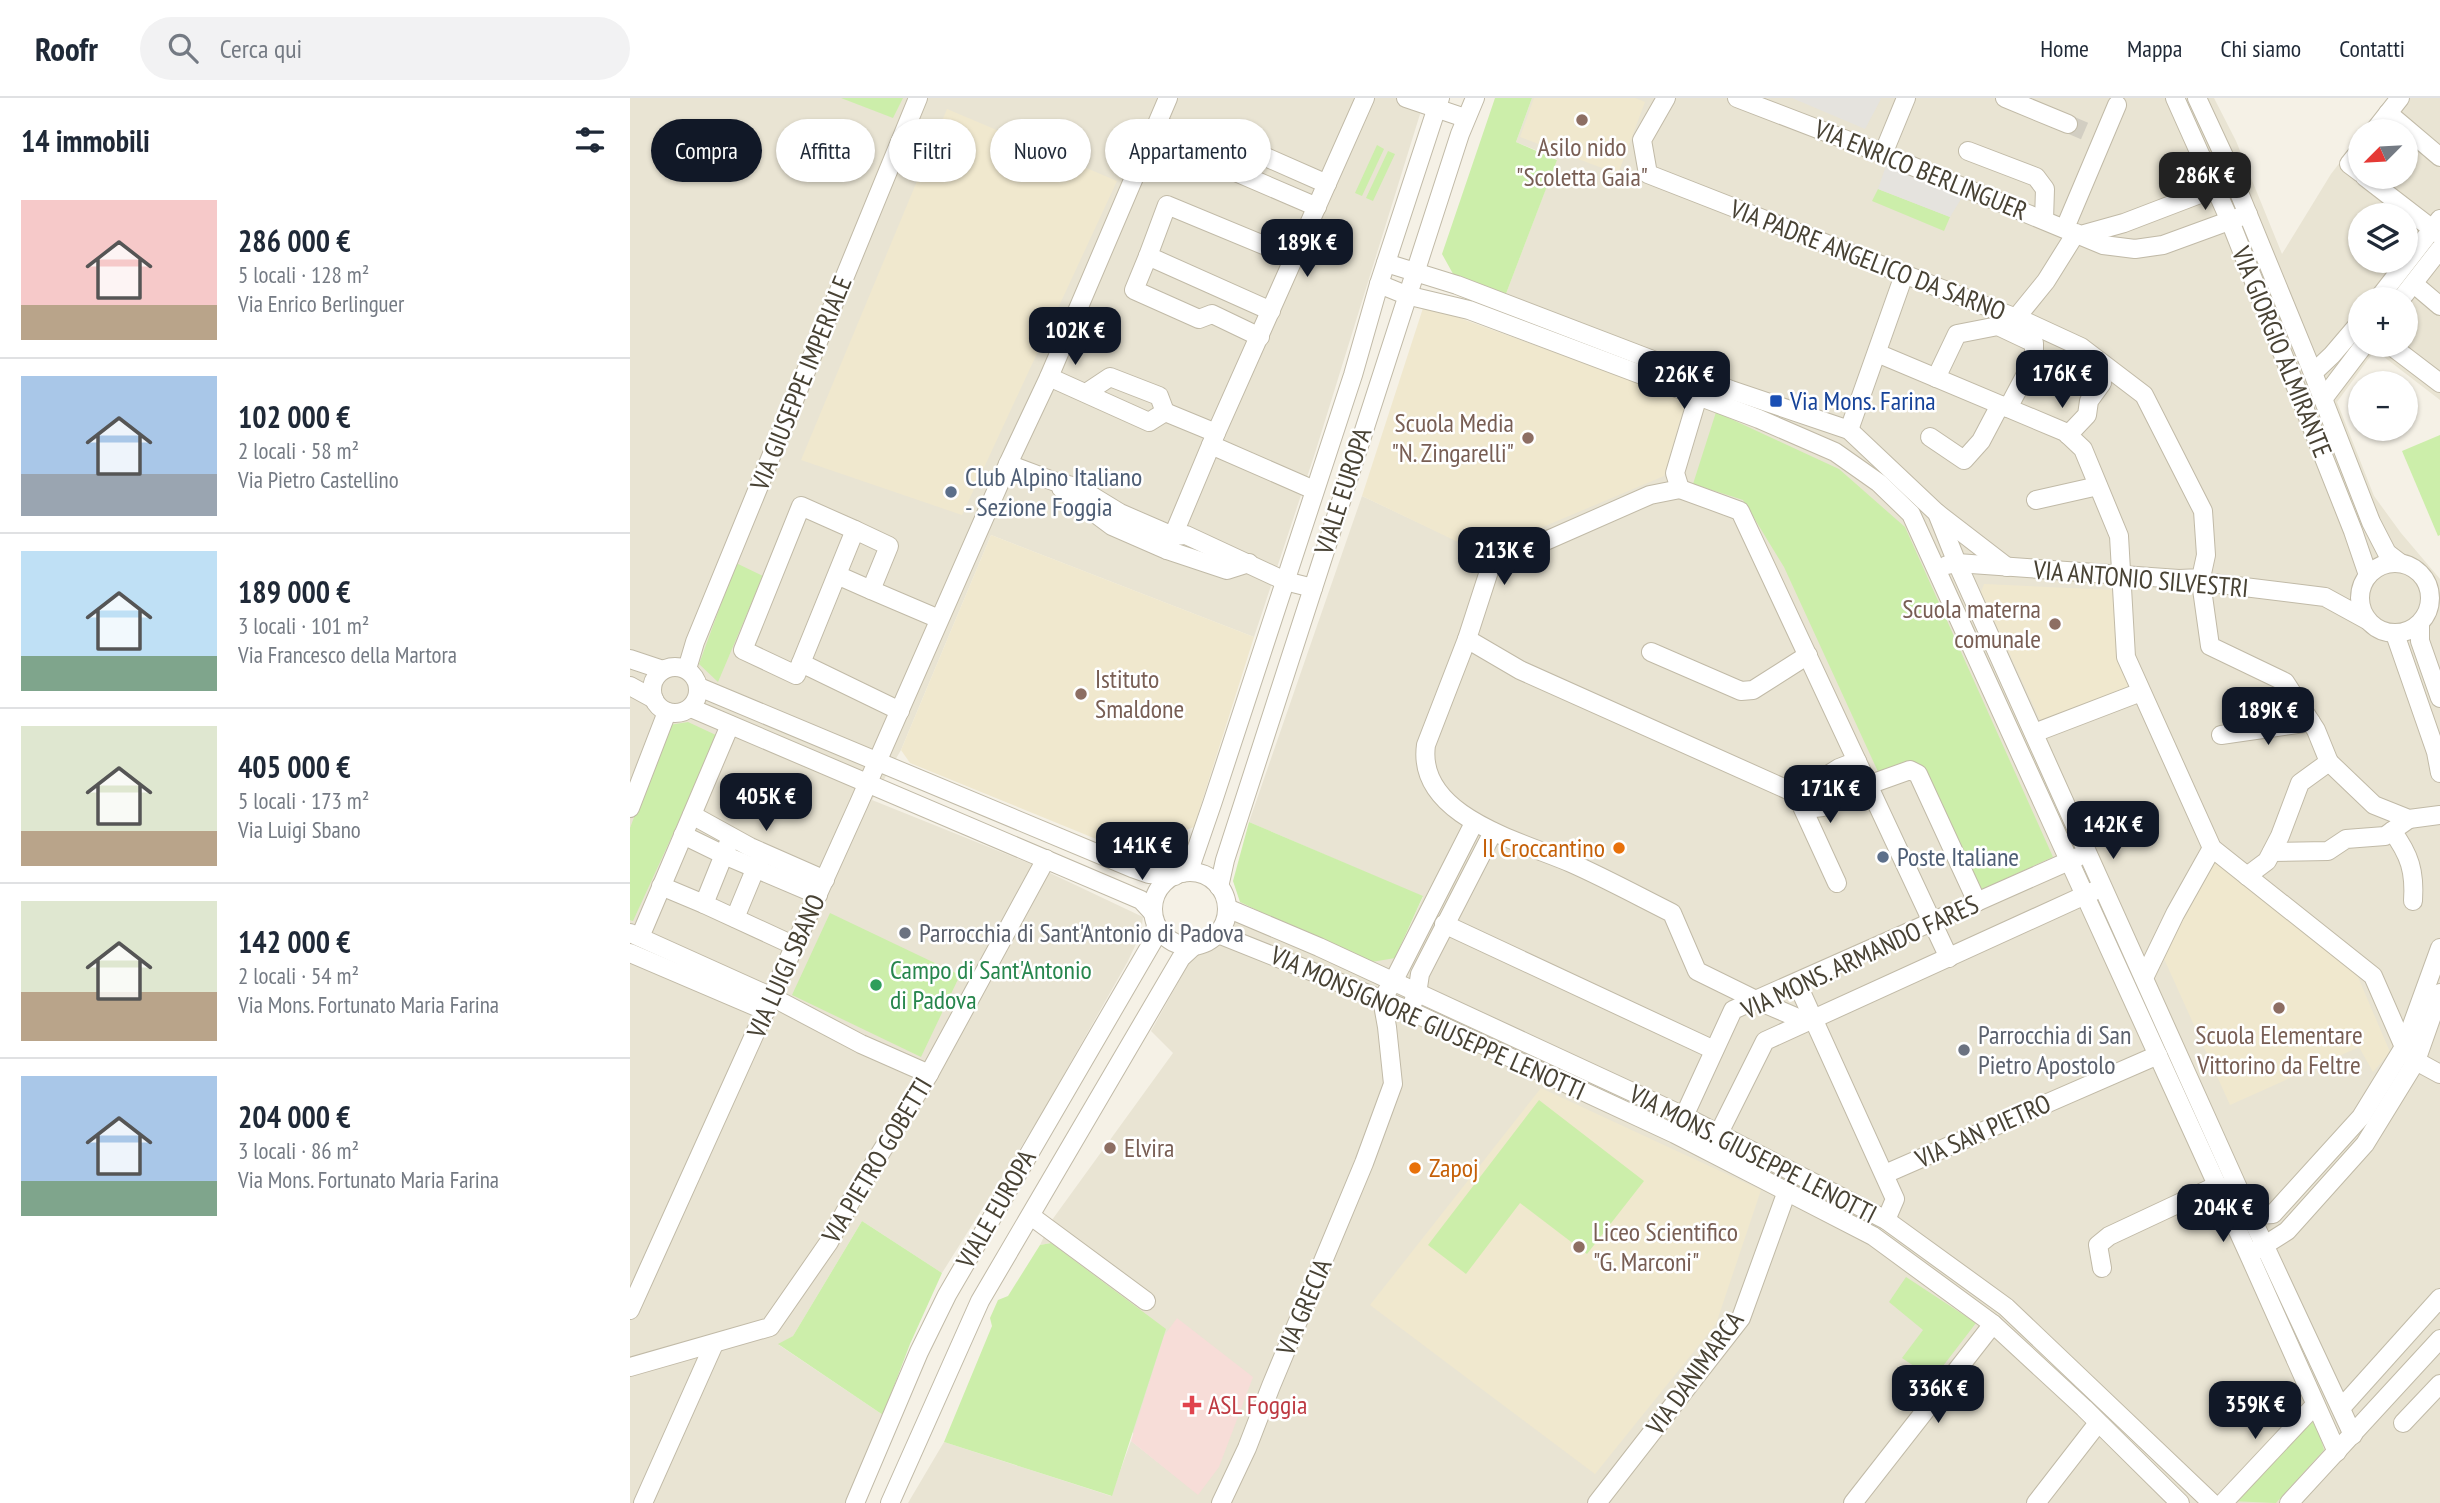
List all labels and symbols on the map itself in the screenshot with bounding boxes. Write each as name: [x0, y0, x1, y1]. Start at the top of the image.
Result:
street label: VIA ENRICO BERLINGUER: [1809, 111, 2032, 227]
marker: Asilo nido "Scoletta Gaia": [1574, 112, 1590, 128]
north arrow: [2348, 119, 2418, 189]
place label: Asilo nido "Scoletta Gaia": [1516, 130, 1648, 193]
pin: 286K €: [2148, 152, 2262, 212]
street label: VIA PADRE ANGELICO DA SARNO: [1725, 191, 2010, 327]
pin: 189K €: [1250, 220, 1364, 279]
street label: VIA GIORGIO ALMIRANTE: [2225, 241, 2340, 462]
street label: VIA GIUSEPPE IMPERIALE: [742, 271, 859, 496]
pin: 102K €: [1018, 308, 1132, 367]
pin: 176K €: [2005, 350, 2119, 410]
pin: 226K €: [1627, 352, 1741, 411]
place label: Via Mons. Farina: [1789, 384, 1936, 417]
marker: Via Mons. Farina: [1768, 393, 1784, 409]
place label: Scuola Media "N. Zingarelli": [1391, 406, 1514, 469]
street label: VIALE EUROPA: [1306, 423, 1379, 559]
marker: Scuola Media "N. Zingarelli": [1520, 430, 1536, 446]
place label: Club Alpino Italiano - Sezione Foggia: [965, 460, 1142, 523]
marker: Club Alpino Italiano - Sezione Foggia: [943, 484, 959, 500]
pin: 213K €: [1447, 528, 1561, 587]
street label: VIA ANTONIO SILVESTRI: [2031, 553, 2250, 604]
place label: Scuola materna comunale: [1902, 592, 2041, 655]
marker: Scuola materna comunale: [2047, 616, 2063, 632]
place label: Istituto Smaldone: [1095, 662, 1184, 725]
marker: Istituto Smaldone: [1073, 686, 1089, 702]
pin: 189K €: [2211, 688, 2325, 747]
pin: 171K €: [1773, 766, 1887, 825]
pin: 405K €: [709, 774, 823, 833]
pin: 142K €: [2056, 802, 2170, 861]
pin: 141K €: [1085, 822, 1199, 882]
place label: Il Croccantino: [1482, 831, 1605, 864]
marker: Il Croccantino: [1611, 840, 1627, 856]
place label: Poste Italiane: [1897, 840, 2019, 873]
marker: Poste Italiane: [1875, 849, 1891, 865]
street label: VIA MONS. ARMANDO FARES: [1735, 887, 1983, 1026]
street label: VIA LUIGI SBANO: [739, 889, 832, 1044]
place label: Parrocchia di Sant'Antonio di Padova: [919, 916, 1244, 949]
marker: Parrocchia di Sant'Antonio di Padova: [897, 925, 913, 941]
street label: VIA MONSIGNORE GIUSEPPE LENOTTI: [1265, 938, 1591, 1107]
place label: Campo di Sant'Antonio di Padova: [890, 953, 1092, 1016]
marker: Campo di Sant'Antonio di Padova: [868, 977, 884, 993]
marker: Scuola Elementare Vittorino da Feltre: [2271, 1000, 2287, 1016]
place label: Parrocchia di San Pietro Apostolo: [1978, 1018, 2131, 1081]
place label: Scuola Elementare Vittorino da Feltre: [2195, 1018, 2363, 1081]
marker: Parrocchia di San Pietro Apostolo: [1956, 1042, 1972, 1058]
street label: VIA PIETRO GOBETTI: [814, 1071, 939, 1249]
street label: VIA MONS. GIUSEPPE LENOTTI: [1623, 1076, 1882, 1230]
street label: VIA SAN PIETRO: [1909, 1086, 2056, 1175]
place label: Elvira: [1124, 1131, 1174, 1164]
marker: Elvira: [1102, 1140, 1118, 1156]
street label: VIALE EUROPA: [948, 1143, 1043, 1275]
place label: Zapoj: [1429, 1151, 1479, 1184]
marker: Zapoj: [1407, 1160, 1423, 1176]
pin: 204K €: [2166, 1184, 2280, 1244]
place label: Liceo Scientifico "G. Marconi": [1593, 1215, 1738, 1278]
marker: Liceo Scientifico "G. Marconi": [1571, 1239, 1587, 1255]
street label: VIA GRECIA: [1268, 1253, 1339, 1361]
street label: VIA DANIMARCA: [1638, 1304, 1751, 1442]
pin: 336K €: [1881, 1366, 1995, 1425]
pin: 359K €: [2198, 1382, 2312, 1441]
place label: ASL Foggia: [1208, 1388, 1307, 1421]
marker: ASL Foggia: [1182, 1395, 1202, 1415]

